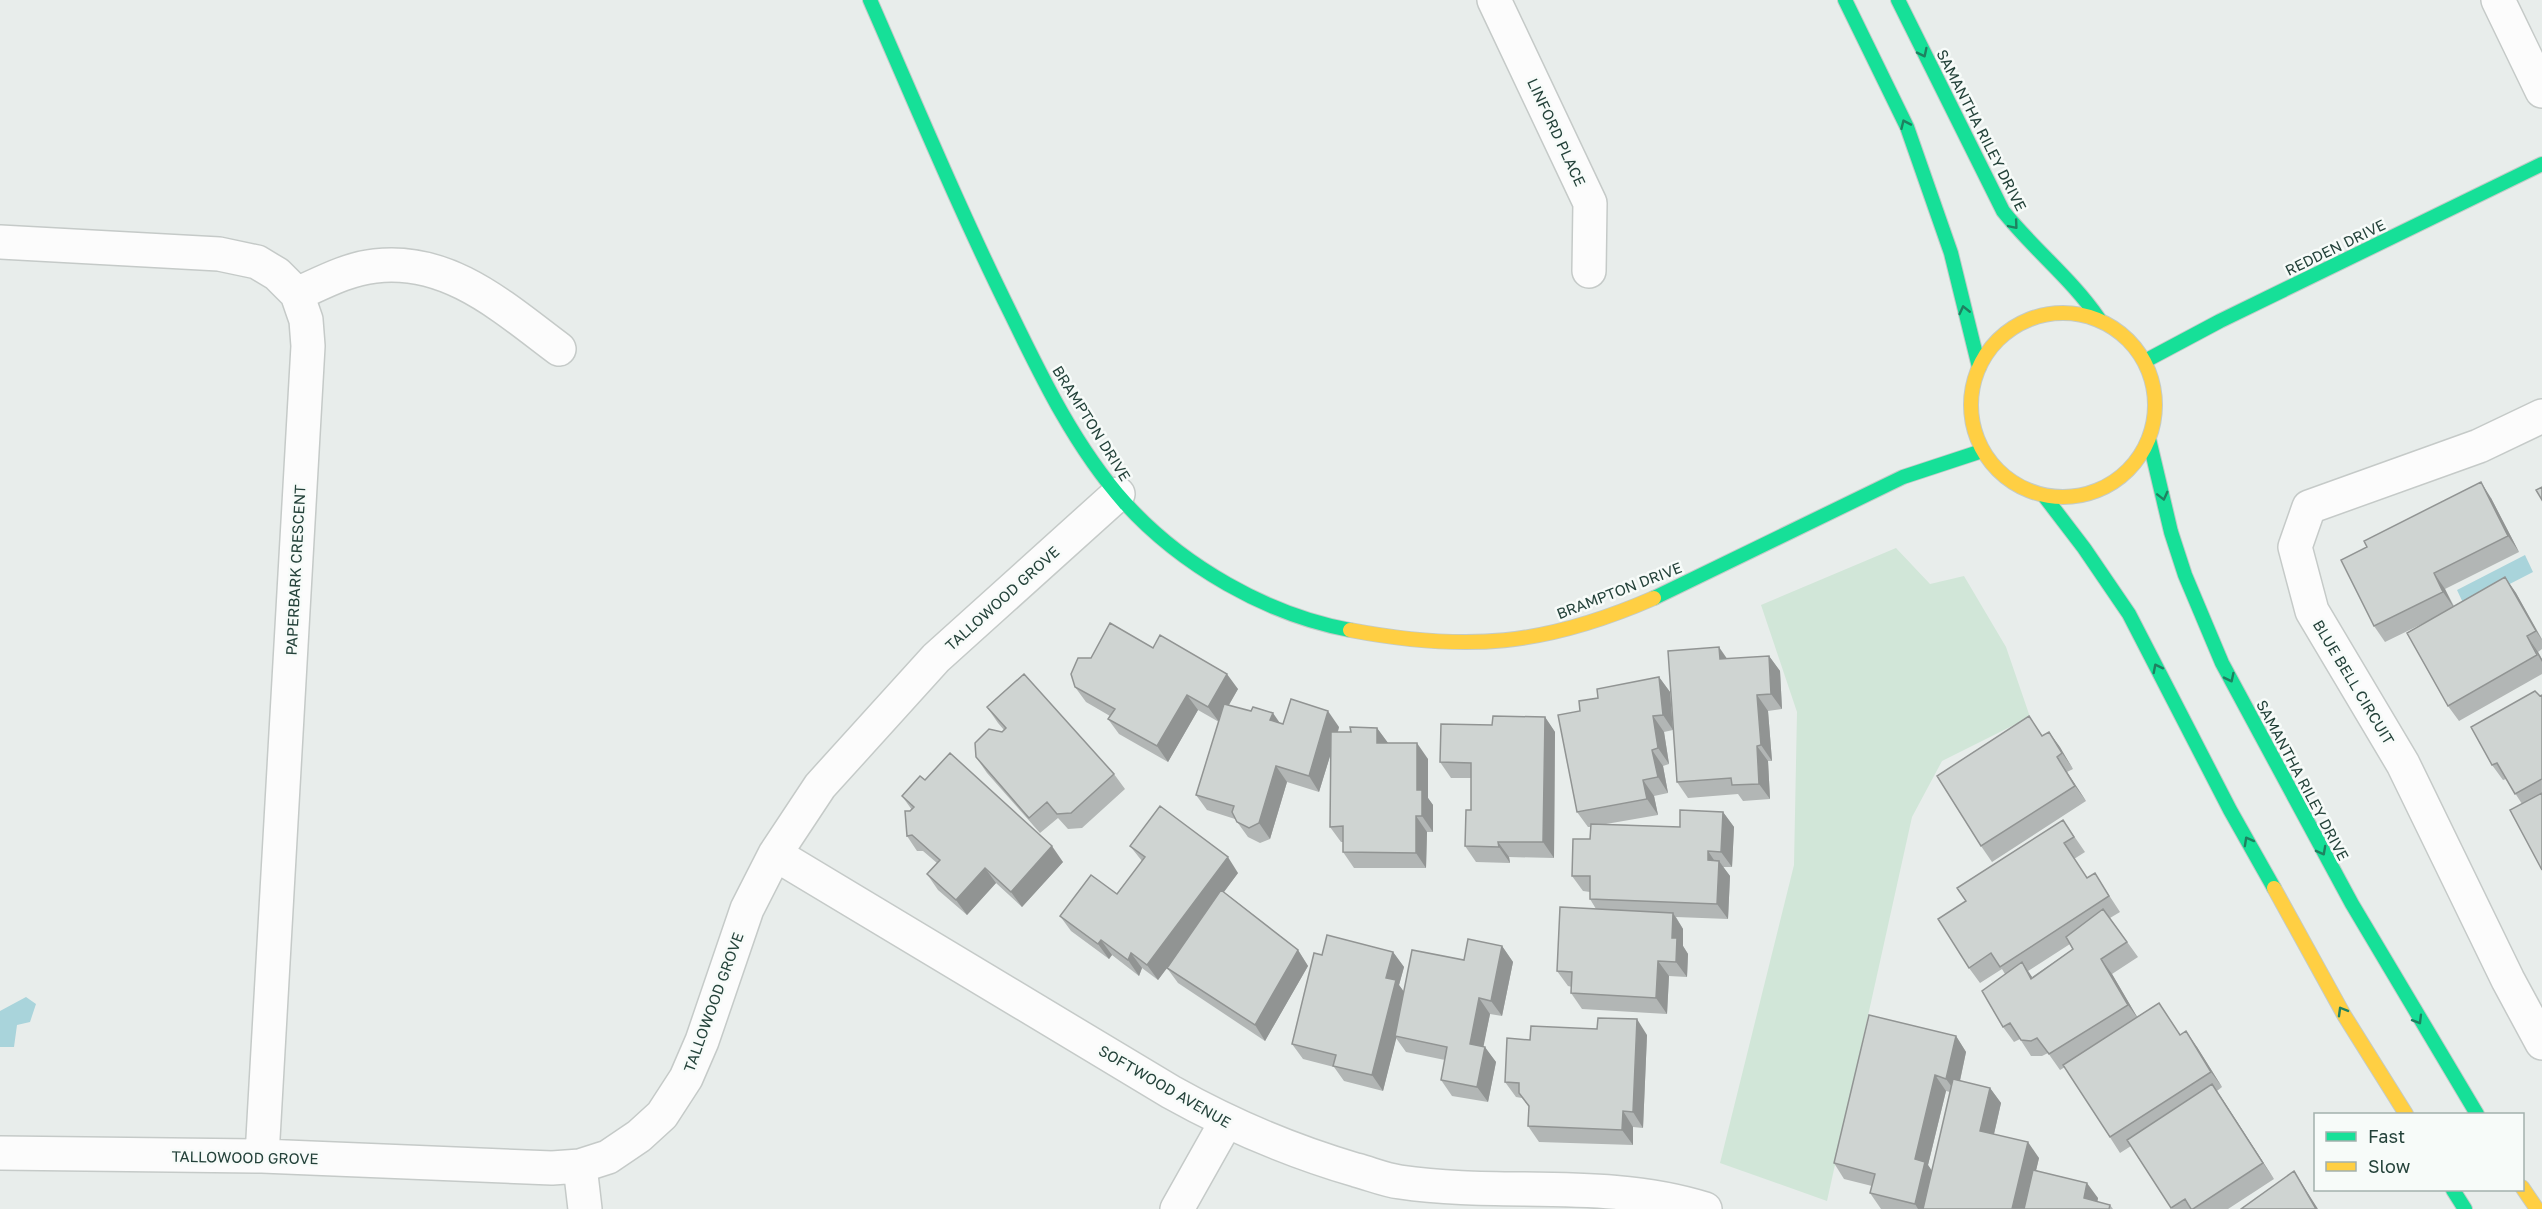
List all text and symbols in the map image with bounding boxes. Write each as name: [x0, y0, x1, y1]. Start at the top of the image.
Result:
one-way arrow: [1916, 46, 1928, 57]
street label: SAMANTHA RILEY DRIVE: [1933, 46, 2031, 214]
street label: LINFORD PLACE: [1524, 75, 1590, 189]
one-way arrow: [1901, 120, 1913, 131]
street label: REDDEN DRIVE: [2282, 215, 2388, 279]
one-way arrow: [2006, 218, 2017, 229]
one-way arrow: [1959, 305, 1972, 315]
street label: BRAMPTON DRIVE: [1049, 362, 1135, 484]
street label: PAPERBARK CRESCENT: [282, 484, 308, 656]
one-way arrow: [2156, 491, 2169, 501]
street label: TALLOWOOD GROVE: [941, 542, 1063, 654]
street label: BRAMPTON DRIVE: [1554, 558, 1684, 622]
street label: BLUE BELL CIRCUIT: [2310, 616, 2398, 748]
one-way arrow: [2153, 663, 2164, 674]
one-way arrow: [2223, 672, 2234, 683]
street label: SAMANTHA RILEY DRIVE: [2253, 697, 2353, 863]
one-way arrow: [2243, 836, 2255, 847]
one-way arrow: [2315, 844, 2326, 855]
street label: TALLOWOOD GROVE: [679, 930, 747, 1074]
one-way arrow: [2338, 1007, 2349, 1017]
one-way arrow: [2411, 1014, 2423, 1024]
street label: SOFTWOOD AVENUE: [1096, 1041, 1234, 1131]
legend: [2314, 1113, 2524, 1191]
text: Fast: [2368, 1125, 2405, 1147]
street label: TALLOWOOD GROVE: [171, 1147, 319, 1167]
text: Slow: [2368, 1155, 2411, 1177]

